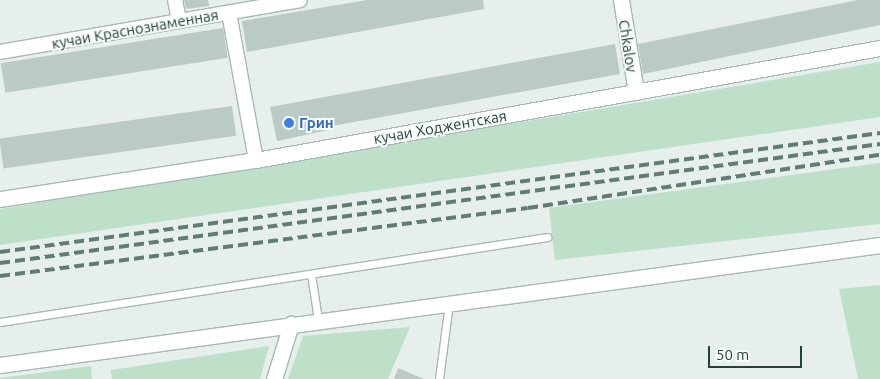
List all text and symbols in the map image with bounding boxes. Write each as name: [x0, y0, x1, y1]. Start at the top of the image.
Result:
street label: кучаи Краснознаменная: [50, 5, 220, 53]
street label: Chkalov: [615, 18, 641, 74]
street label: кучаи Ходжентская: [372, 106, 508, 148]
place label: Грин: [299, 114, 334, 132]
marker: Грин: [283, 117, 295, 129]
scale bar: [710, 336, 804, 368]
text: 50 m: [716, 346, 749, 363]

